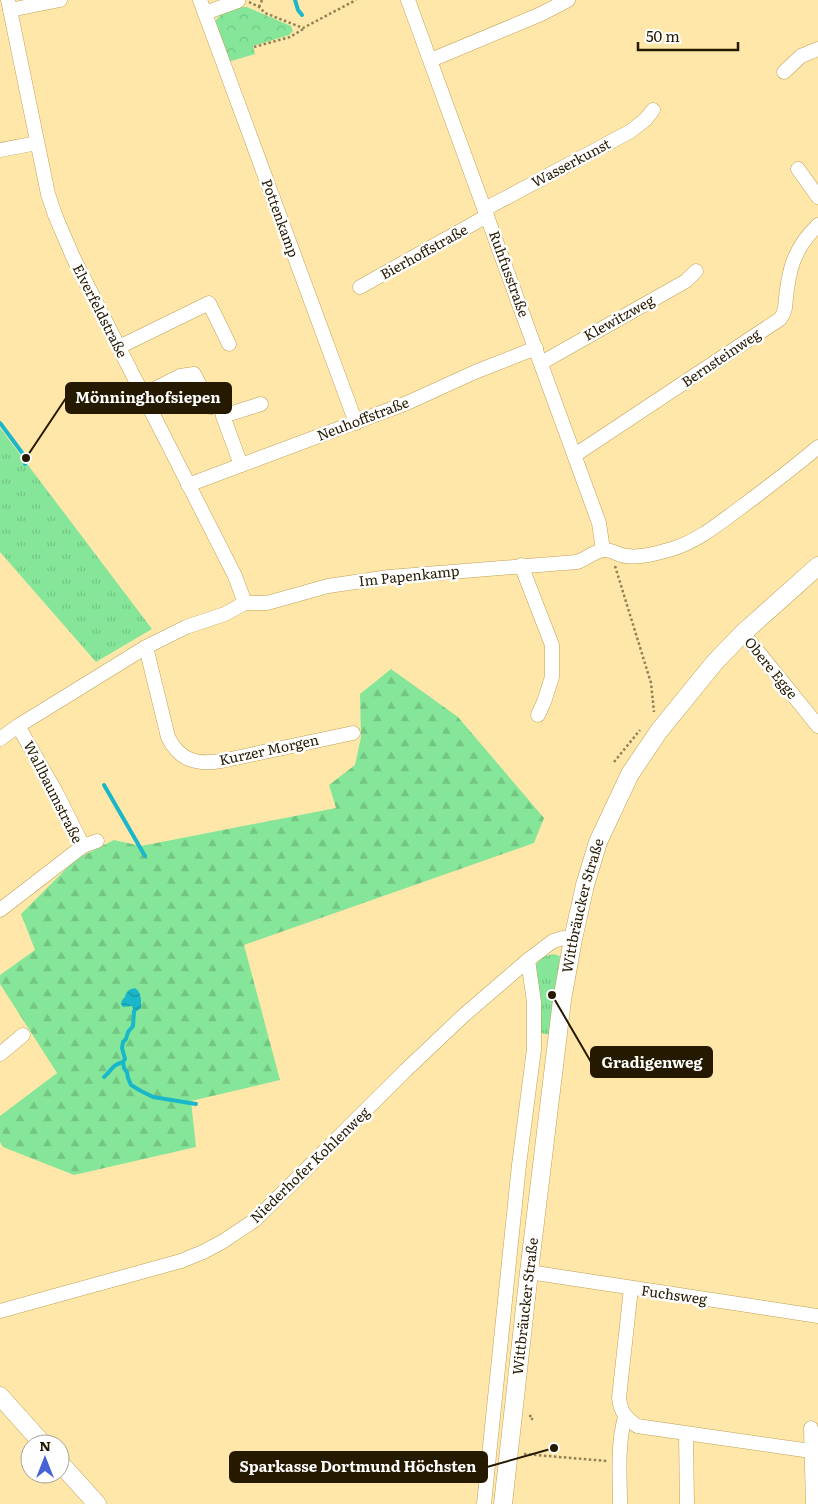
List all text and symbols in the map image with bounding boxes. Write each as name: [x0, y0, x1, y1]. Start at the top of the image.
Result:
scale bar: [638, 20, 738, 52]
text: 50 m: [646, 24, 680, 47]
street label: Wasserkunst: [527, 133, 614, 191]
street label: Pottenkamp: [258, 176, 304, 260]
street label: Bierhoffstraße: [376, 219, 471, 283]
street label: Ruhfusstraße: [485, 228, 535, 320]
street label: Elverfeldstraße: [69, 260, 133, 361]
street label: Klewitzweg: [580, 289, 658, 345]
street label: Bernsteinweg: [677, 323, 764, 391]
callout: Mönninghofsiepen: [66, 383, 231, 413]
text: Mönninghofsiepen: [75, 385, 221, 408]
street label: Neuhoffstraße: [314, 391, 411, 445]
street label: Im Papenkamp: [358, 560, 460, 590]
street label: Obere Egge: [741, 632, 803, 703]
street label: Kurzer Morgen: [217, 729, 320, 769]
street label: Wallbaumstraße: [19, 737, 88, 846]
street label: Wittbräucker Straße: [556, 836, 608, 975]
callout: Gradigenweg: [591, 1047, 712, 1077]
text: Gradigenweg: [602, 1050, 703, 1073]
street label: Niederhofer Kohlenweg: [245, 1102, 374, 1227]
street label: Wittbräucker Straße: [507, 1236, 542, 1376]
street label: Fuchsweg: [640, 1279, 709, 1309]
north arrow: [20, 1434, 70, 1484]
text: N: [39, 1435, 51, 1455]
callout: Sparkasse Dortmund Höchsten: [230, 1452, 487, 1482]
text: Sparkasse Dortmund Höchsten: [240, 1454, 477, 1477]

